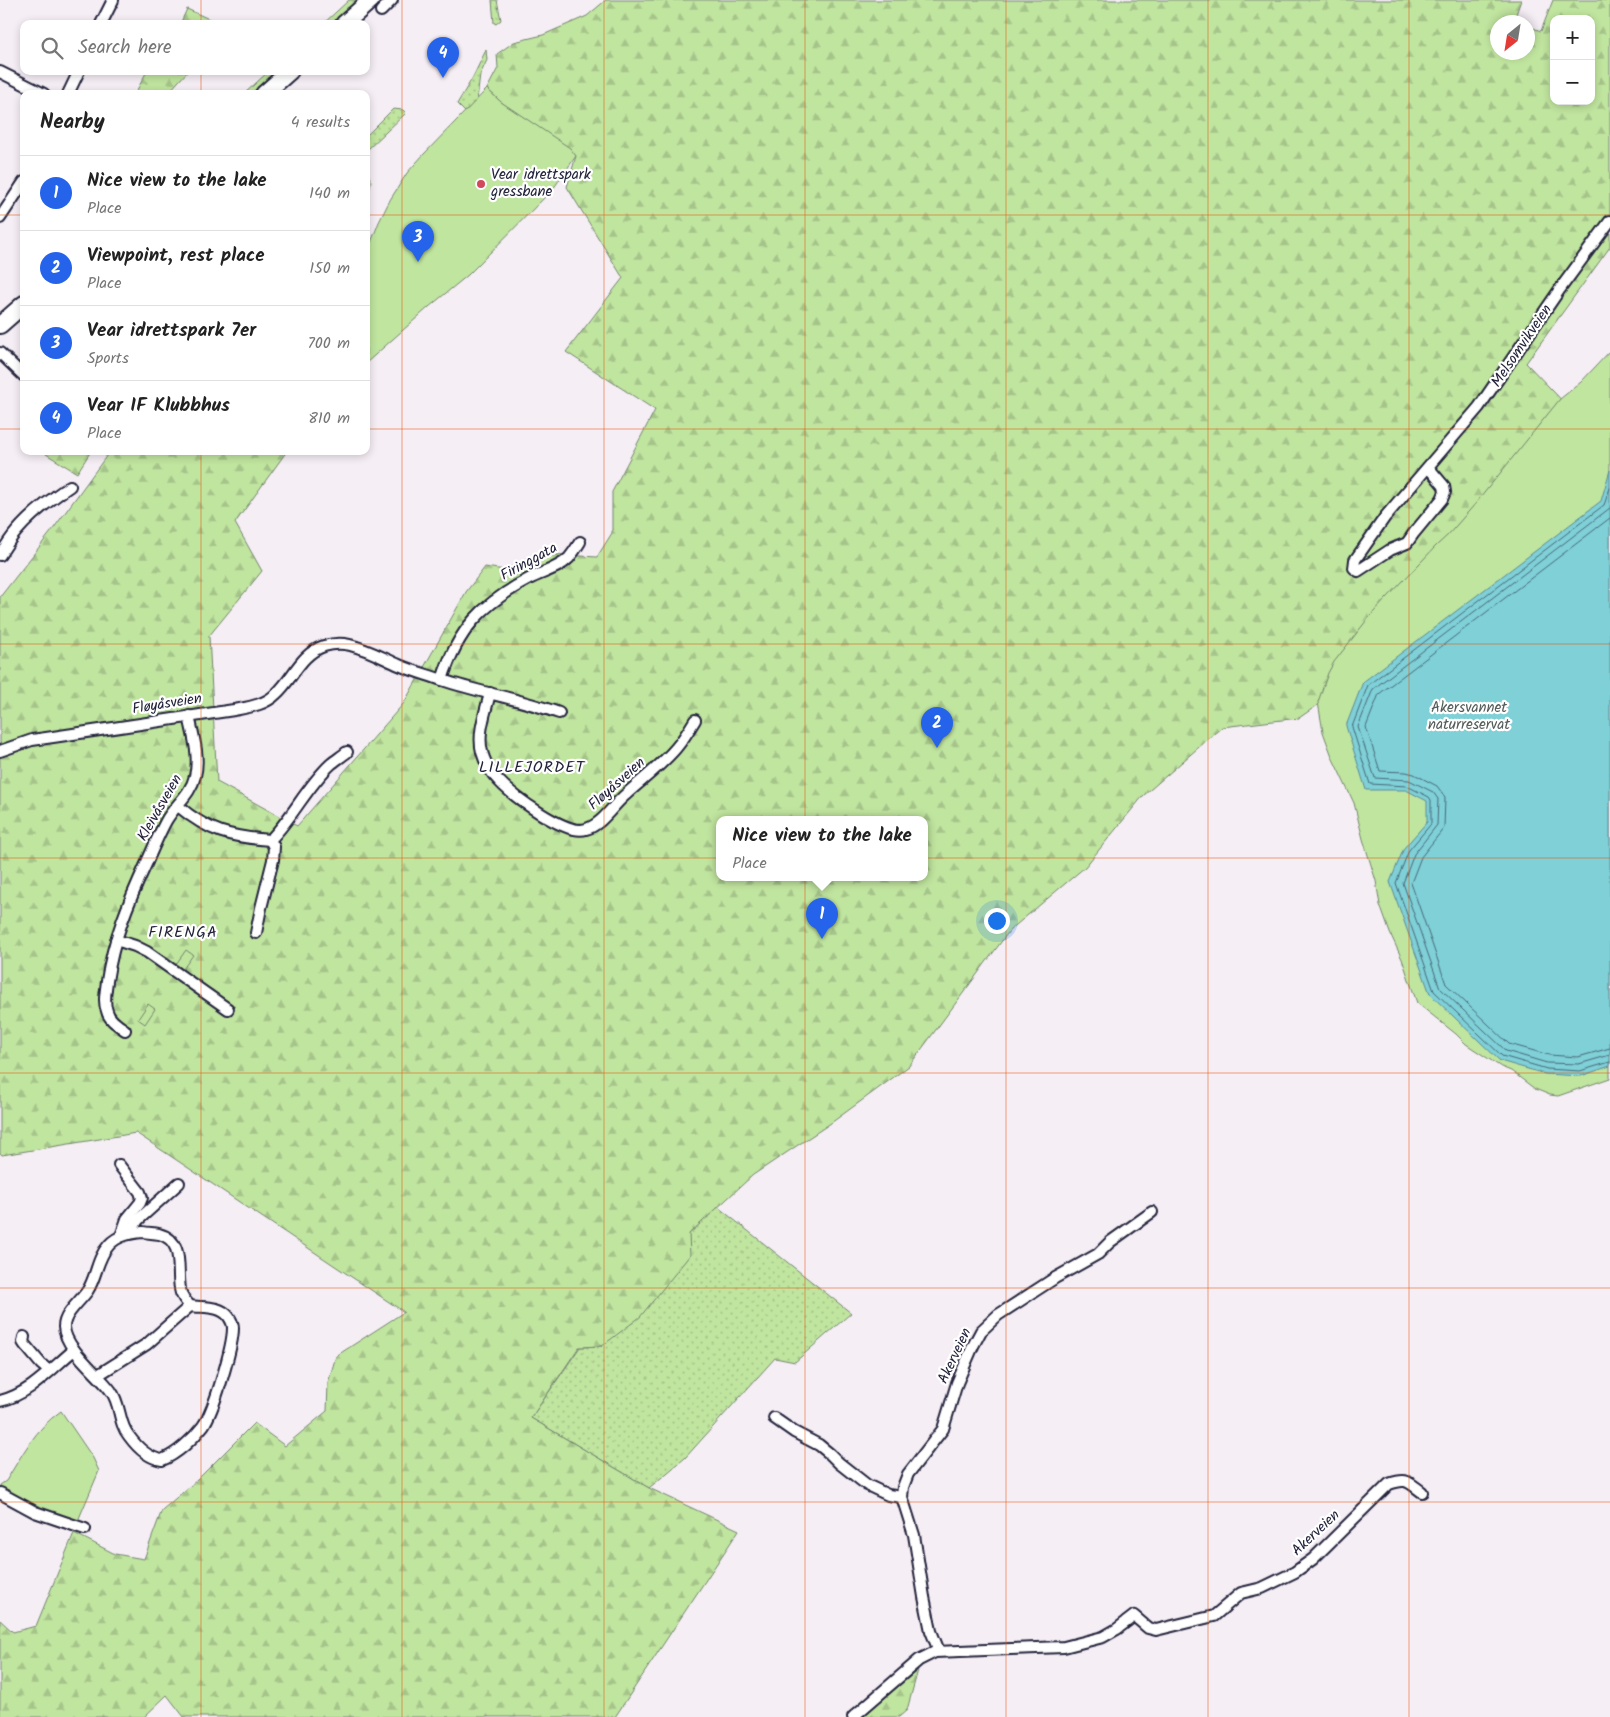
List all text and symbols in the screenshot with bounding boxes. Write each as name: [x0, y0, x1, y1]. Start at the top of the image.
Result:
north arrow: [1490, 15, 1535, 60]
map controls: [1550, 15, 1595, 105]
button: +: [1550, 15, 1595, 60]
search box: [20, 20, 370, 75]
text: Search here: [78, 33, 172, 63]
icon: search: [38, 34, 66, 62]
pin: 4: [427, 37, 459, 78]
button: −: [1550, 60, 1595, 105]
text: Nearby: [40, 106, 105, 139]
text: 4 results: [291, 110, 350, 135]
place label: Vear idrettspark gressbane: [490, 163, 592, 204]
text: Nice view to the lake: [87, 166, 267, 196]
marker: Vear idrettspark gressbane: [475, 178, 487, 190]
text: 1: [54, 181, 58, 206]
text: 140 m: [309, 181, 350, 206]
text: Place: [87, 196, 121, 221]
pin: 3: [402, 221, 434, 262]
text: Viewpoint, rest place: [87, 241, 264, 271]
text: 2: [51, 256, 61, 281]
text: 150 m: [309, 256, 350, 281]
text: Place: [87, 271, 121, 296]
street label: Melsomvikveien: [1485, 300, 1559, 392]
text: Vear idrettspark 7er: [87, 316, 256, 346]
text: 3: [52, 331, 60, 356]
text: 700 m: [307, 331, 350, 356]
text: Sports: [87, 346, 129, 371]
text: Vear IF Klubbhus: [87, 391, 230, 421]
text: 4: [52, 406, 60, 431]
text: 810 m: [308, 406, 350, 431]
text: Place: [87, 421, 121, 446]
street label: Firinggata: [496, 536, 562, 588]
street label: Fløyåsveien: [130, 687, 204, 721]
park label: Akersvannet naturreservat: [1428, 696, 1510, 737]
pin: 2: [921, 707, 953, 748]
street label: Fløyåsveien: [583, 752, 651, 816]
district label: LILLEJORDET: [479, 755, 586, 780]
street label: Kleivåsveien: [131, 770, 189, 846]
popup: [716, 816, 928, 881]
text: Nice view to the lake: [732, 821, 912, 851]
text: Place: [732, 851, 767, 876]
pin: 1: [806, 898, 838, 939]
your location: [984, 908, 1010, 934]
district label: FIRENGA: [148, 920, 218, 945]
street label: Akerveien: [932, 1324, 978, 1388]
street label: Akerveien: [1286, 1504, 1346, 1562]

